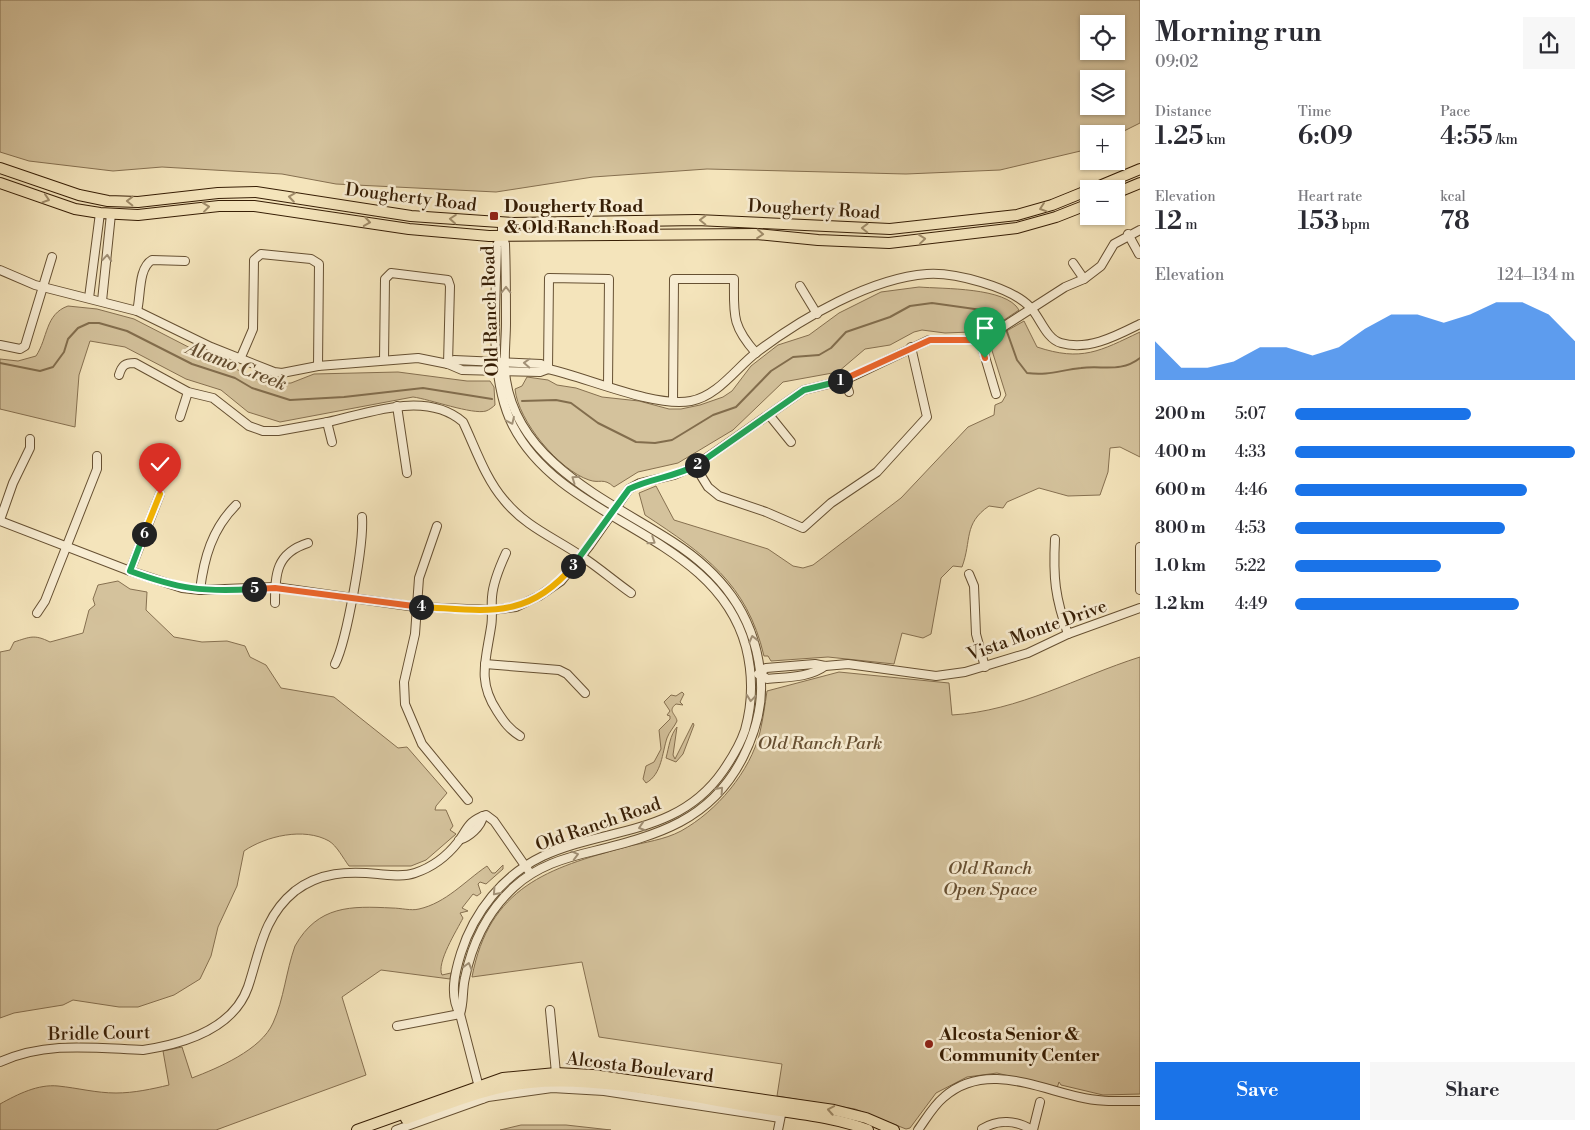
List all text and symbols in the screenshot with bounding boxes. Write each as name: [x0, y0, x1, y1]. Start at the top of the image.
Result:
map controls: [1080, 15, 1125, 225]
button: locate: [1080, 15, 1125, 60]
text: Morning run: [1155, 15, 1322, 50]
button: share: [1523, 17, 1575, 69]
text: 09:02: [1155, 52, 1198, 72]
button: layers: [1080, 70, 1125, 115]
text: Distance: [1155, 103, 1212, 121]
text: Time: [1298, 103, 1331, 121]
text: Pace: [1440, 103, 1470, 121]
text: 1.25: [1155, 121, 1203, 152]
text: 6:09: [1298, 121, 1353, 152]
text: 4:55: [1440, 121, 1493, 152]
button: +: [1080, 125, 1125, 170]
text: km: [1203, 131, 1226, 149]
text: /km: [1493, 131, 1518, 149]
street label: Dougherty Road: [344, 178, 479, 217]
button: −: [1080, 180, 1125, 225]
text: Elevation: [1155, 188, 1216, 206]
text: Heart rate: [1298, 188, 1362, 206]
text: kcal: [1440, 188, 1466, 206]
one-way arrow: [41, 193, 50, 203]
one-way arrow: [288, 193, 296, 203]
place label: Dougherty Road & Old Ranch Road: [504, 195, 659, 239]
street label: Dougherty Road: [747, 195, 881, 224]
one-way arrow: [126, 196, 134, 207]
one-way arrow: [202, 202, 210, 213]
one-way arrow: [1040, 202, 1048, 212]
text: 12: [1155, 206, 1182, 237]
text: 153: [1298, 206, 1339, 237]
text: 78: [1440, 206, 1470, 237]
marker: Dougherty Road & Old Ranch Road: [488, 210, 500, 222]
one-way arrow: [449, 214, 457, 225]
one-way arrow: [699, 215, 706, 225]
text: m: [1182, 216, 1197, 234]
text: bpm: [1339, 216, 1370, 234]
one-way arrow: [363, 217, 371, 227]
one-way arrow: [861, 223, 869, 234]
one-way arrow: [757, 229, 765, 240]
one-way arrow: [919, 234, 927, 245]
street label: Old Ranch Road: [477, 244, 504, 377]
one-way arrow: [101, 254, 112, 262]
text: Elevation: [1155, 265, 1224, 285]
text: 124–134 m: [1498, 265, 1575, 285]
one-way arrow: [501, 286, 511, 294]
pin: [964, 307, 1006, 358]
icon: arrive: [971, 314, 999, 342]
water label: Alamo Creek: [181, 335, 290, 396]
one-way arrow: [523, 357, 531, 368]
pin: 1: [828, 368, 852, 394]
text: 1: [837, 372, 844, 390]
text: 200 m: [1155, 404, 1205, 424]
text: 5:07: [1235, 404, 1266, 424]
one-way arrow: [505, 416, 515, 425]
text: 400 m: [1155, 442, 1206, 462]
text: 4:33: [1235, 442, 1266, 462]
pin: [139, 443, 181, 494]
icon: check: [146, 450, 174, 478]
pin: 2: [684, 452, 710, 478]
text: 2: [693, 456, 702, 474]
one-way arrow: [571, 476, 580, 486]
text: 600 m: [1155, 480, 1205, 500]
text: 4:46: [1235, 480, 1267, 500]
text: 800 m: [1155, 518, 1206, 538]
text: 4:53: [1235, 518, 1266, 538]
pin: 6: [132, 522, 156, 546]
text: 6: [140, 525, 149, 543]
one-way arrow: [647, 534, 656, 544]
pin: 3: [560, 554, 586, 578]
text: 1.0 km: [1155, 556, 1206, 576]
text: 5:22: [1235, 556, 1266, 576]
text: 3: [569, 557, 578, 575]
pin: 5: [242, 576, 266, 602]
text: 5: [250, 580, 259, 598]
pin: 4: [408, 594, 434, 620]
text: 1.2 km: [1155, 594, 1204, 614]
text: 4:49: [1235, 594, 1267, 614]
street label: Vista Monte Drive: [963, 595, 1110, 667]
text: 4: [417, 598, 426, 616]
one-way arrow: [748, 634, 759, 643]
one-way arrow: [745, 694, 756, 702]
park label: Old Ranch Park: [758, 732, 882, 755]
one-way arrow: [714, 787, 723, 796]
street label: Old Ranch Road: [532, 792, 665, 857]
one-way arrow: [639, 822, 647, 832]
one-way arrow: [571, 851, 579, 861]
park label: Old Ranch Open Space: [943, 857, 1038, 901]
one-way arrow: [493, 886, 502, 895]
one-way arrow: [462, 962, 473, 970]
street label: Bridle Court: [47, 1021, 151, 1046]
place label: Alcosta Senior & Community Center: [938, 1023, 1100, 1067]
marker: Alcosta Senior & Community Center: [923, 1038, 935, 1050]
street label: Alcosta Boulevard: [564, 1047, 715, 1088]
button: Save: [1155, 1062, 1360, 1120]
button: Share: [1370, 1062, 1575, 1120]
one-way arrow: [826, 1106, 835, 1116]

